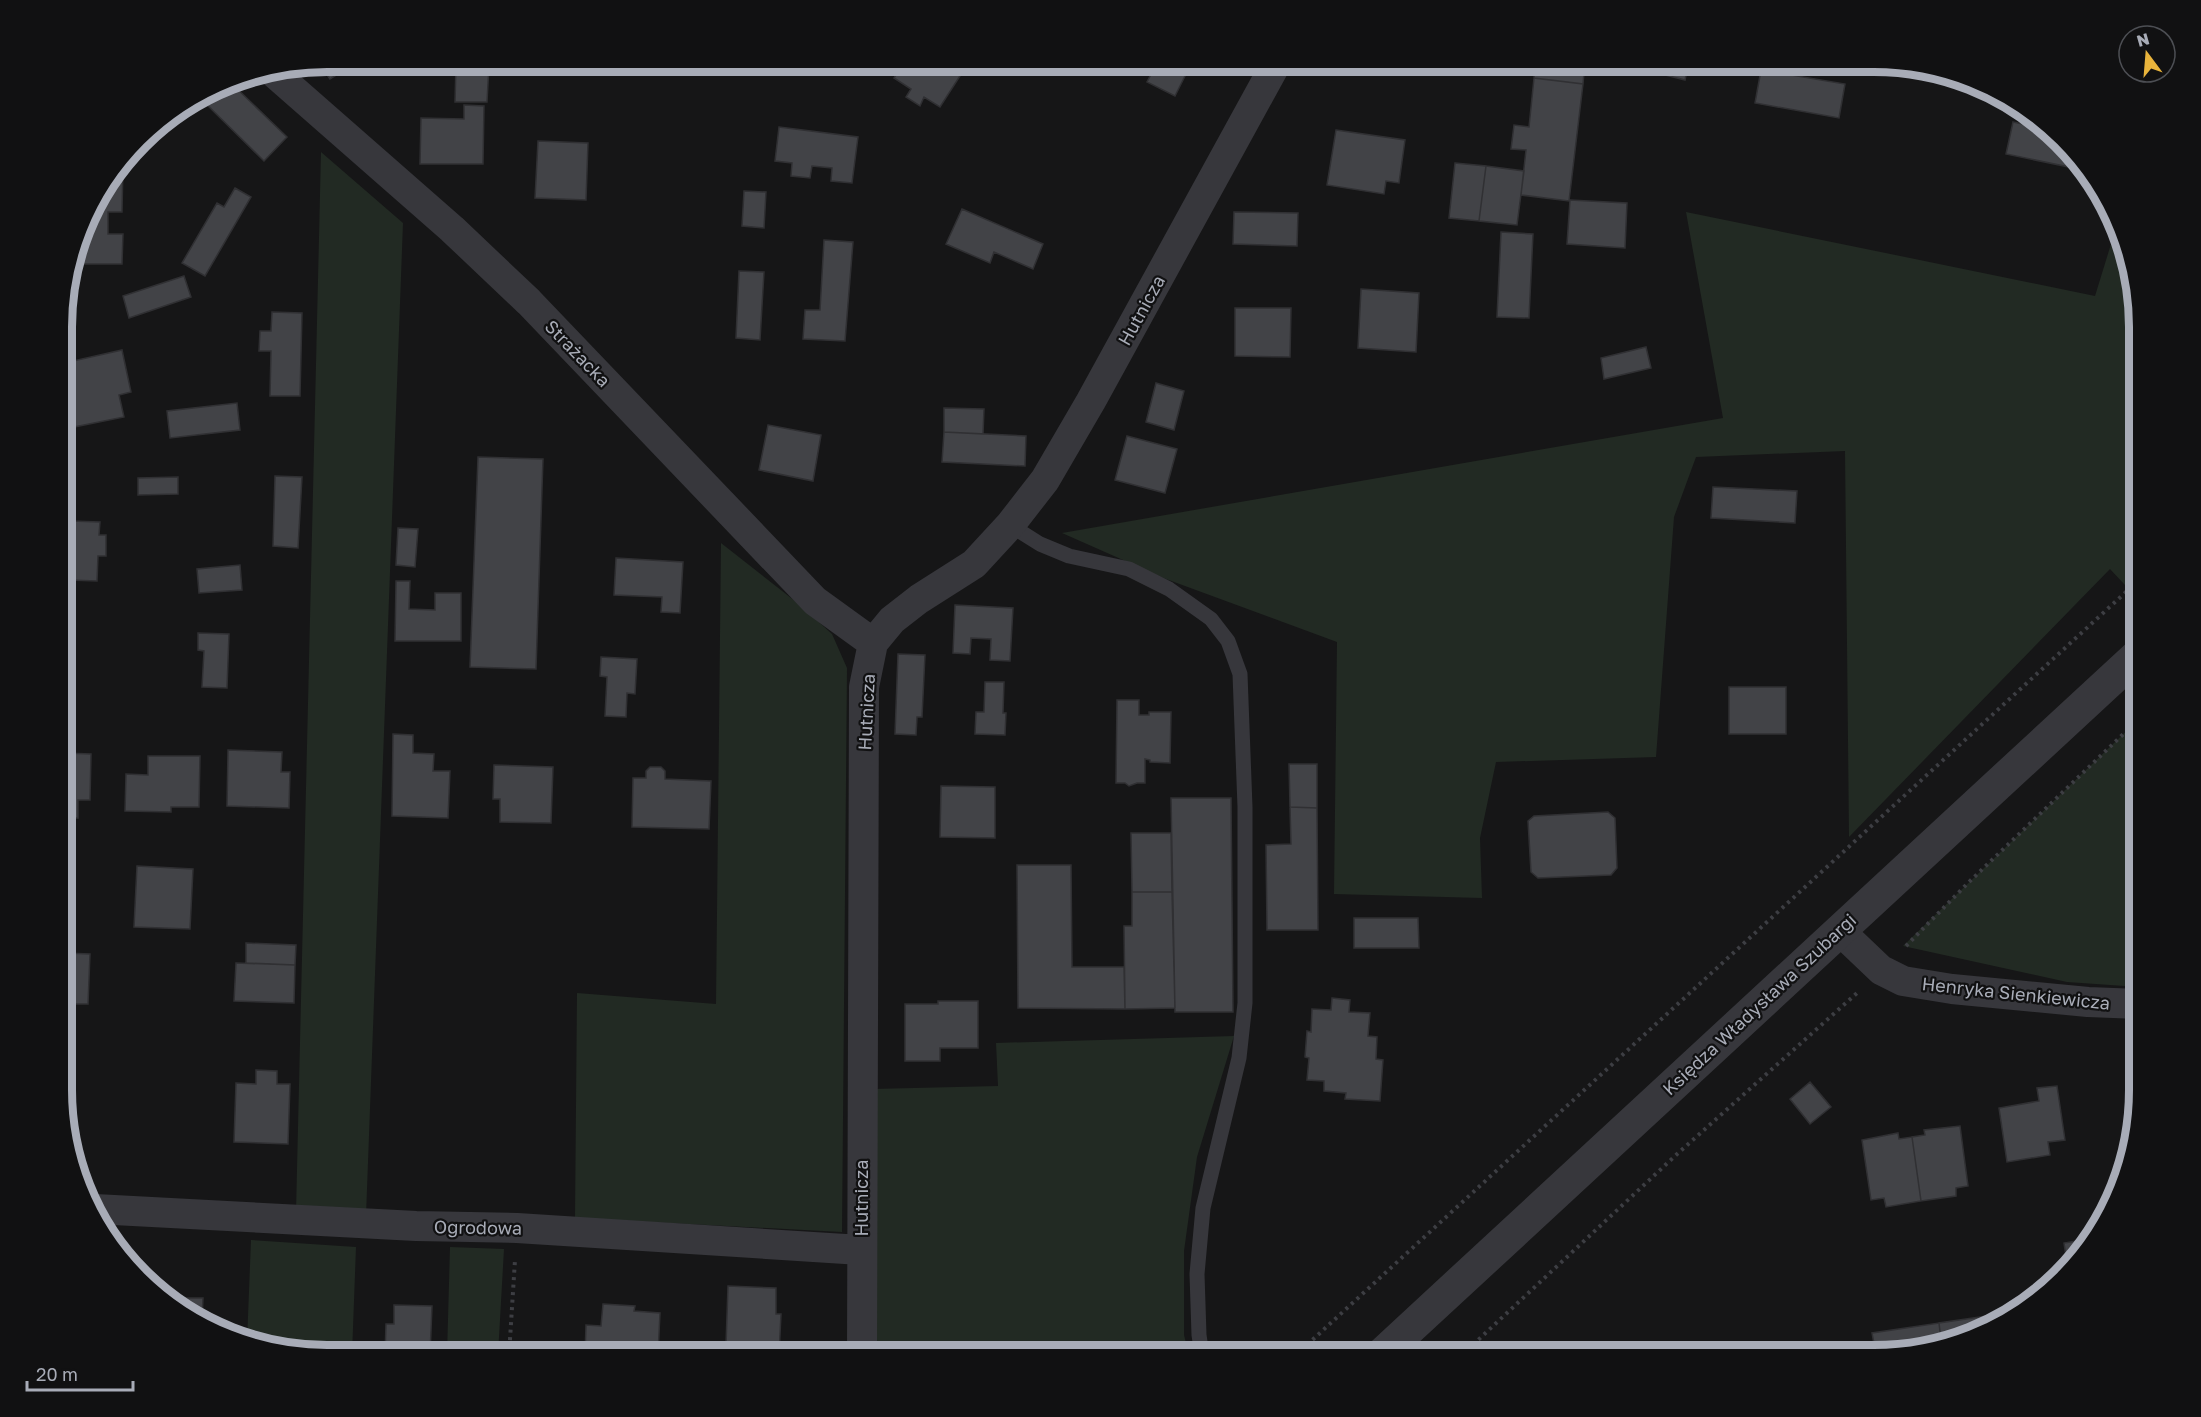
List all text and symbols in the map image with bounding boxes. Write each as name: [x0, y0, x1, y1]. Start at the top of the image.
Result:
north arrow: [2117, 24, 2177, 84]
text: N: [2134, 28, 2151, 51]
street label: Hutnicza: [1113, 271, 1169, 349]
street label: Strażacka: [541, 315, 615, 391]
street label: Hutnicza: [853, 673, 879, 751]
street label: Księdza Władysława Szubargi: [1658, 909, 1860, 1099]
street label: Henryka Sienkiewicza: [1921, 972, 2111, 1014]
street label: Hutnicza: [850, 1160, 872, 1236]
street label: Ogrodowa: [434, 1215, 522, 1239]
scale bar: [27, 1354, 134, 1392]
text: 20 m: [36, 1363, 78, 1385]

